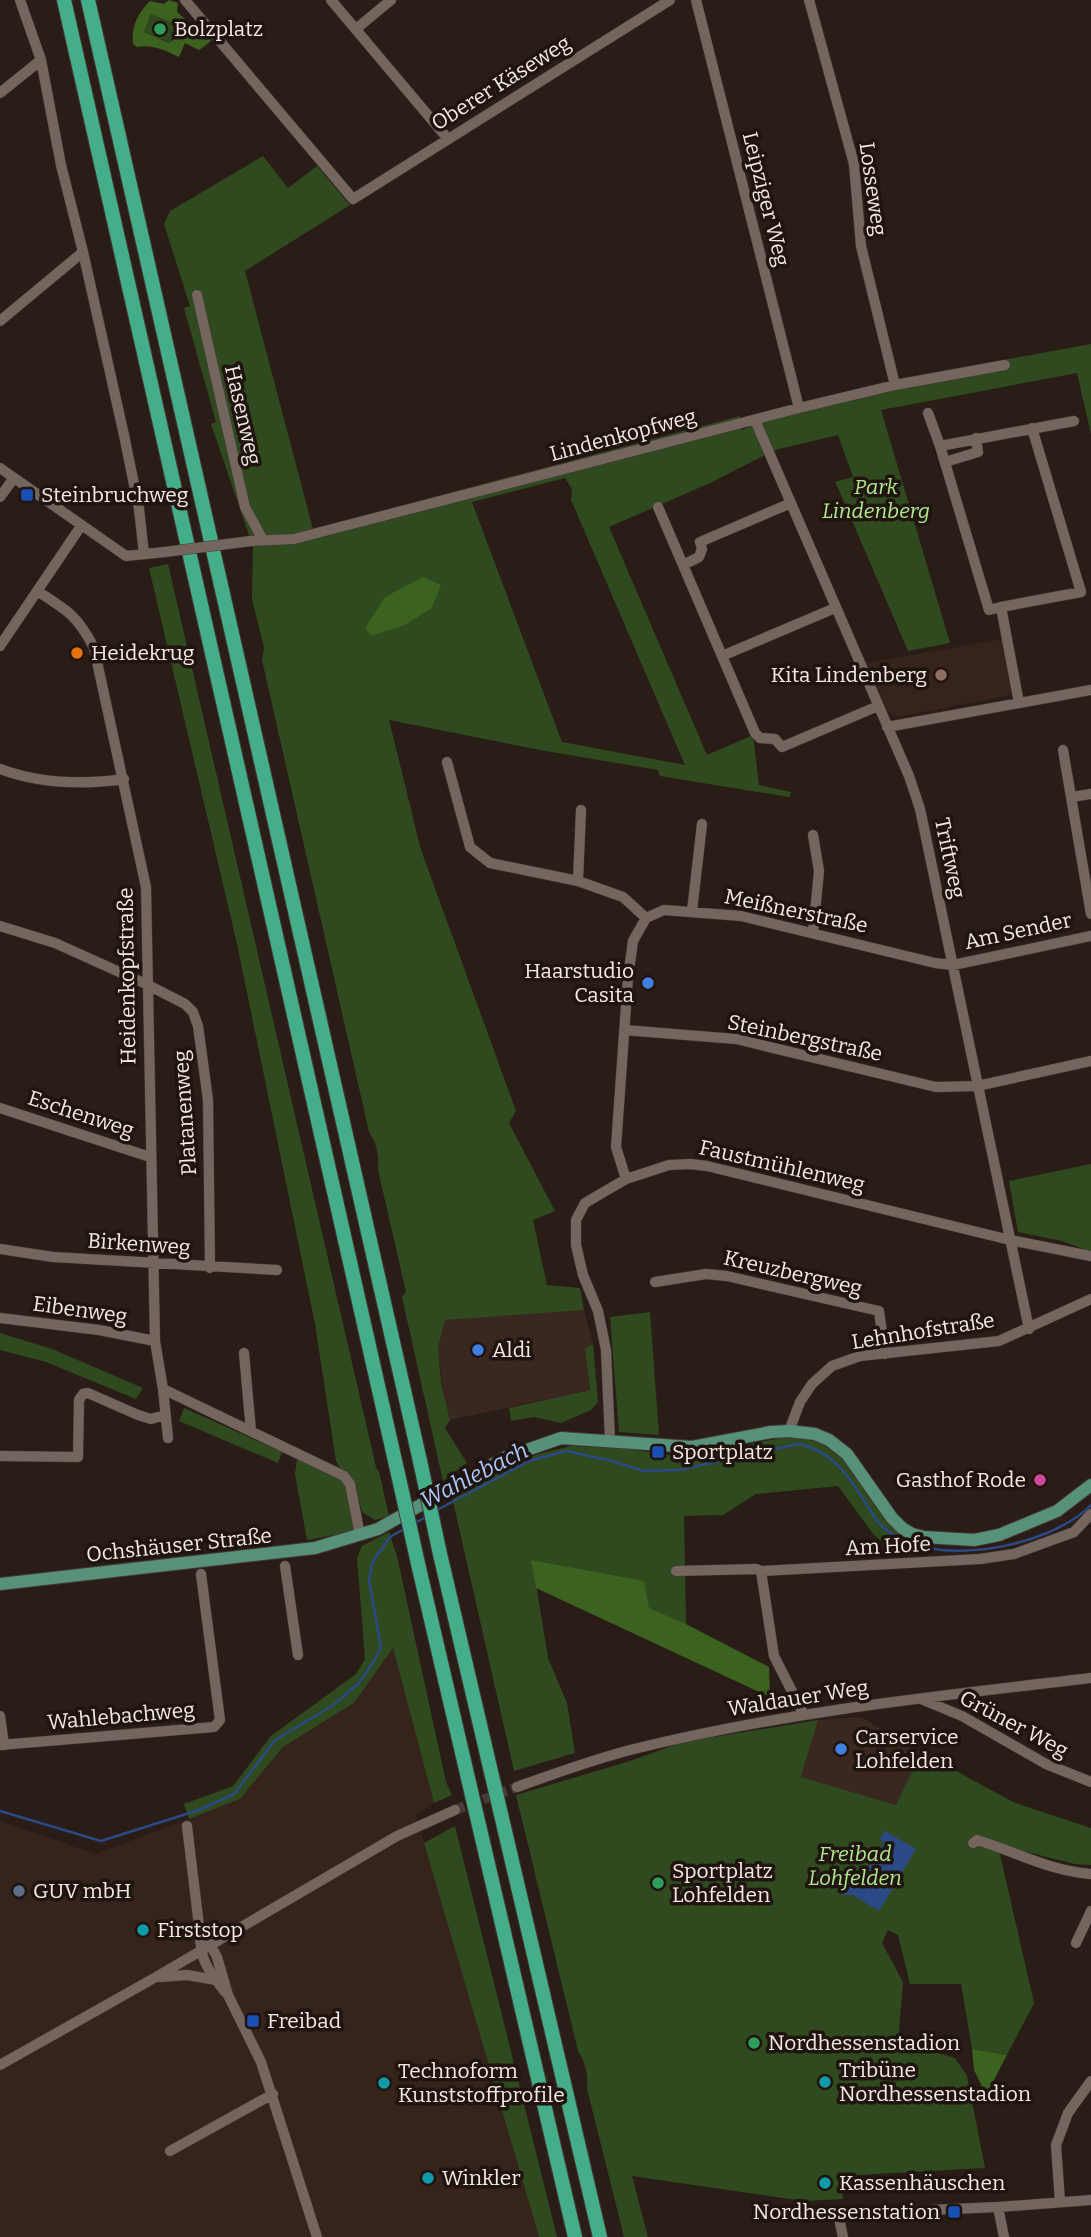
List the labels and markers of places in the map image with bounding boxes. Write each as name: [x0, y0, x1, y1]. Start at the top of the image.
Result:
place label: Bolzplatz: [174, 16, 263, 42]
marker: Bolzplatz: [152, 21, 168, 37]
place label: Steinbruchweg: [41, 482, 189, 508]
marker: Steinbruchweg: [19, 487, 35, 503]
place label: Heidekrug: [91, 640, 195, 666]
marker: Heidekrug: [69, 645, 85, 661]
place label: Kita Lindenberg: [771, 662, 927, 688]
marker: Kita Lindenberg: [933, 667, 949, 683]
place label: Haarstudio Casita: [524, 958, 635, 1008]
marker: Haarstudio Casita: [640, 975, 656, 991]
place label: Aldi: [492, 1337, 531, 1363]
marker: Aldi: [470, 1342, 486, 1358]
place label: Sportplatz: [672, 1439, 773, 1465]
marker: Sportplatz: [650, 1444, 666, 1460]
place label: Gasthof Rode: [896, 1467, 1026, 1493]
marker: Gasthof Rode: [1032, 1472, 1048, 1488]
place label: Carservice Lohfelden: [855, 1724, 959, 1774]
marker: Carservice Lohfelden: [833, 1741, 849, 1757]
place label: Sportplatz Lohfelden: [672, 1858, 773, 1908]
marker: Sportplatz Lohfelden: [650, 1875, 666, 1891]
place label: GUV mbH: [33, 1878, 132, 1904]
marker: GUV mbH: [11, 1883, 27, 1899]
place label: Firststop: [157, 1917, 243, 1943]
marker: Firststop: [135, 1922, 151, 1938]
place label: Freibad: [267, 2008, 341, 2034]
marker: Freibad: [245, 2013, 261, 2029]
place label: Nordhessenstadion: [768, 2030, 960, 2056]
marker: Nordhessenstadion: [746, 2035, 762, 2051]
place label: Tribüne Nordhessenstadion: [839, 2057, 1031, 2107]
place label: Technoform Kunststoffprofile: [398, 2058, 565, 2108]
marker: Tribüne Nordhessenstadion: [817, 2074, 833, 2090]
marker: Technoform Kunststoffprofile: [376, 2075, 392, 2091]
place label: Winkler: [442, 2165, 520, 2191]
marker: Winkler: [420, 2170, 436, 2186]
place label: Kassenhäuschen: [839, 2170, 1005, 2196]
marker: Kassenhäuschen: [817, 2175, 833, 2191]
place label: Nordhessenstation: [753, 2199, 940, 2225]
marker: Nordhessenstation: [946, 2204, 962, 2220]

